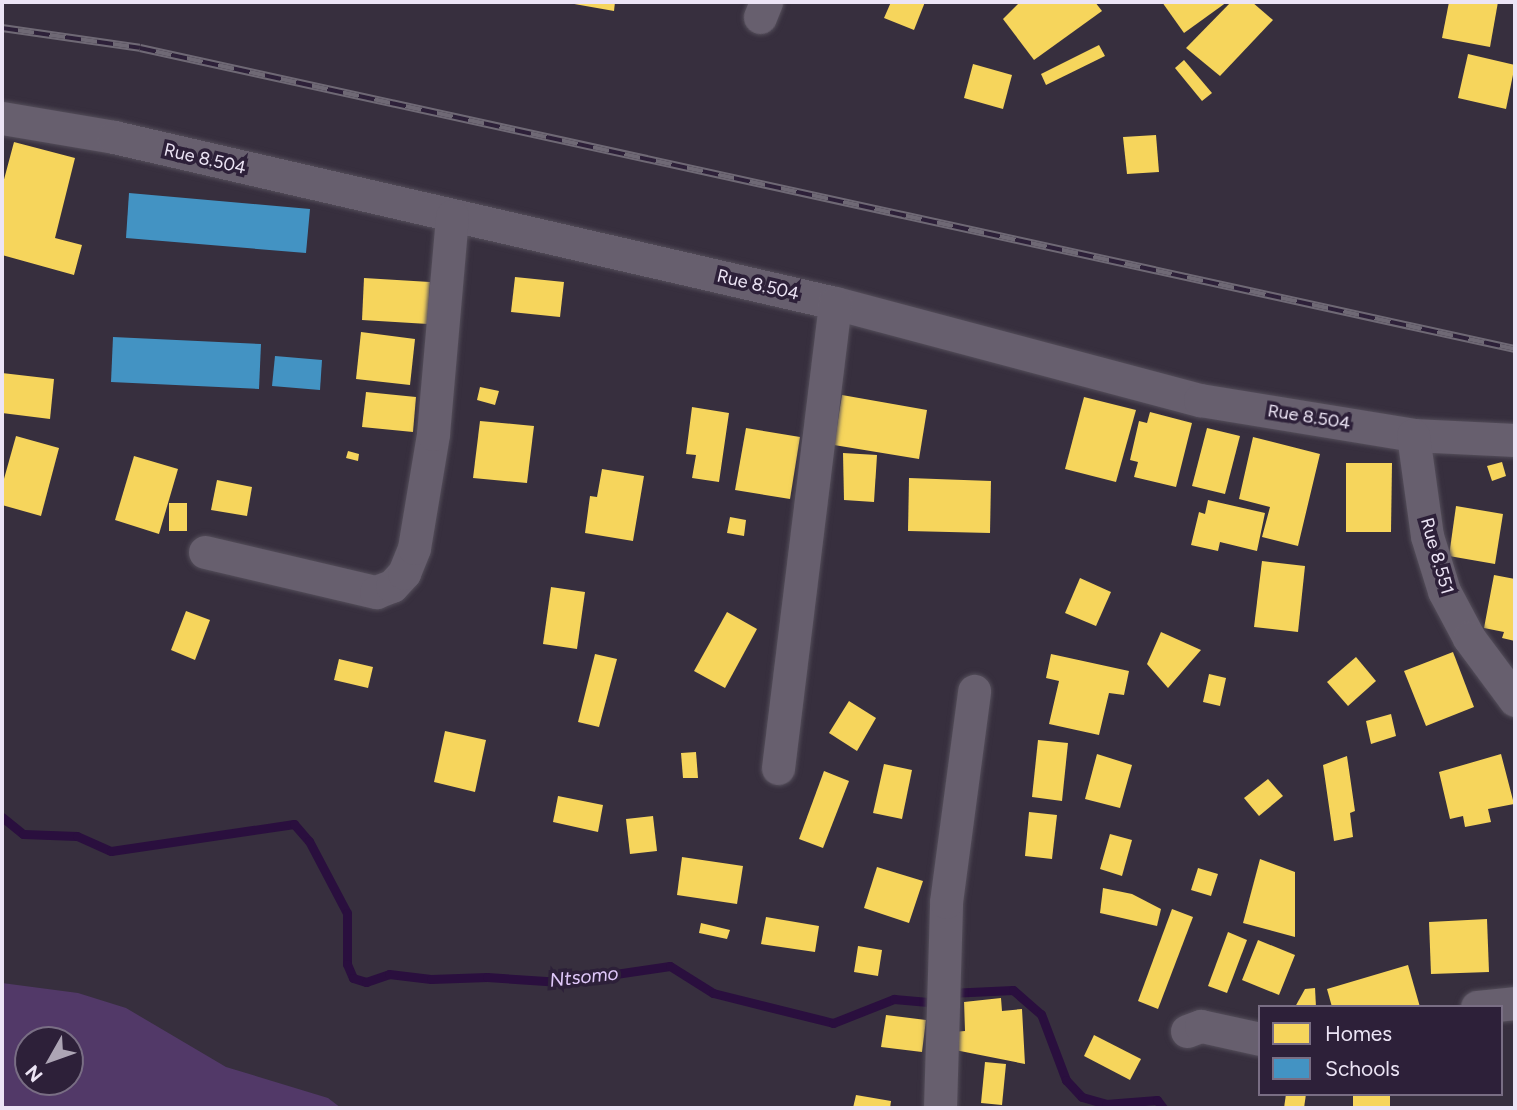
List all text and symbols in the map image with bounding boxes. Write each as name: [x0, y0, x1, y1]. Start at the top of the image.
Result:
street label: Rue 8.504: [162, 139, 248, 179]
street label: Rue 8.504: [715, 265, 801, 305]
street label: Rue 8.504: [1266, 400, 1352, 434]
street label: Rue 8.551: [1416, 515, 1458, 597]
water label: Ntsomo: [548, 962, 620, 992]
legend: [1258, 1005, 1503, 1096]
text: Homes: [1325, 1021, 1392, 1046]
north arrow: [14, 1026, 84, 1096]
text: Schools: [1325, 1056, 1400, 1081]
text: N: [21, 1061, 48, 1087]

